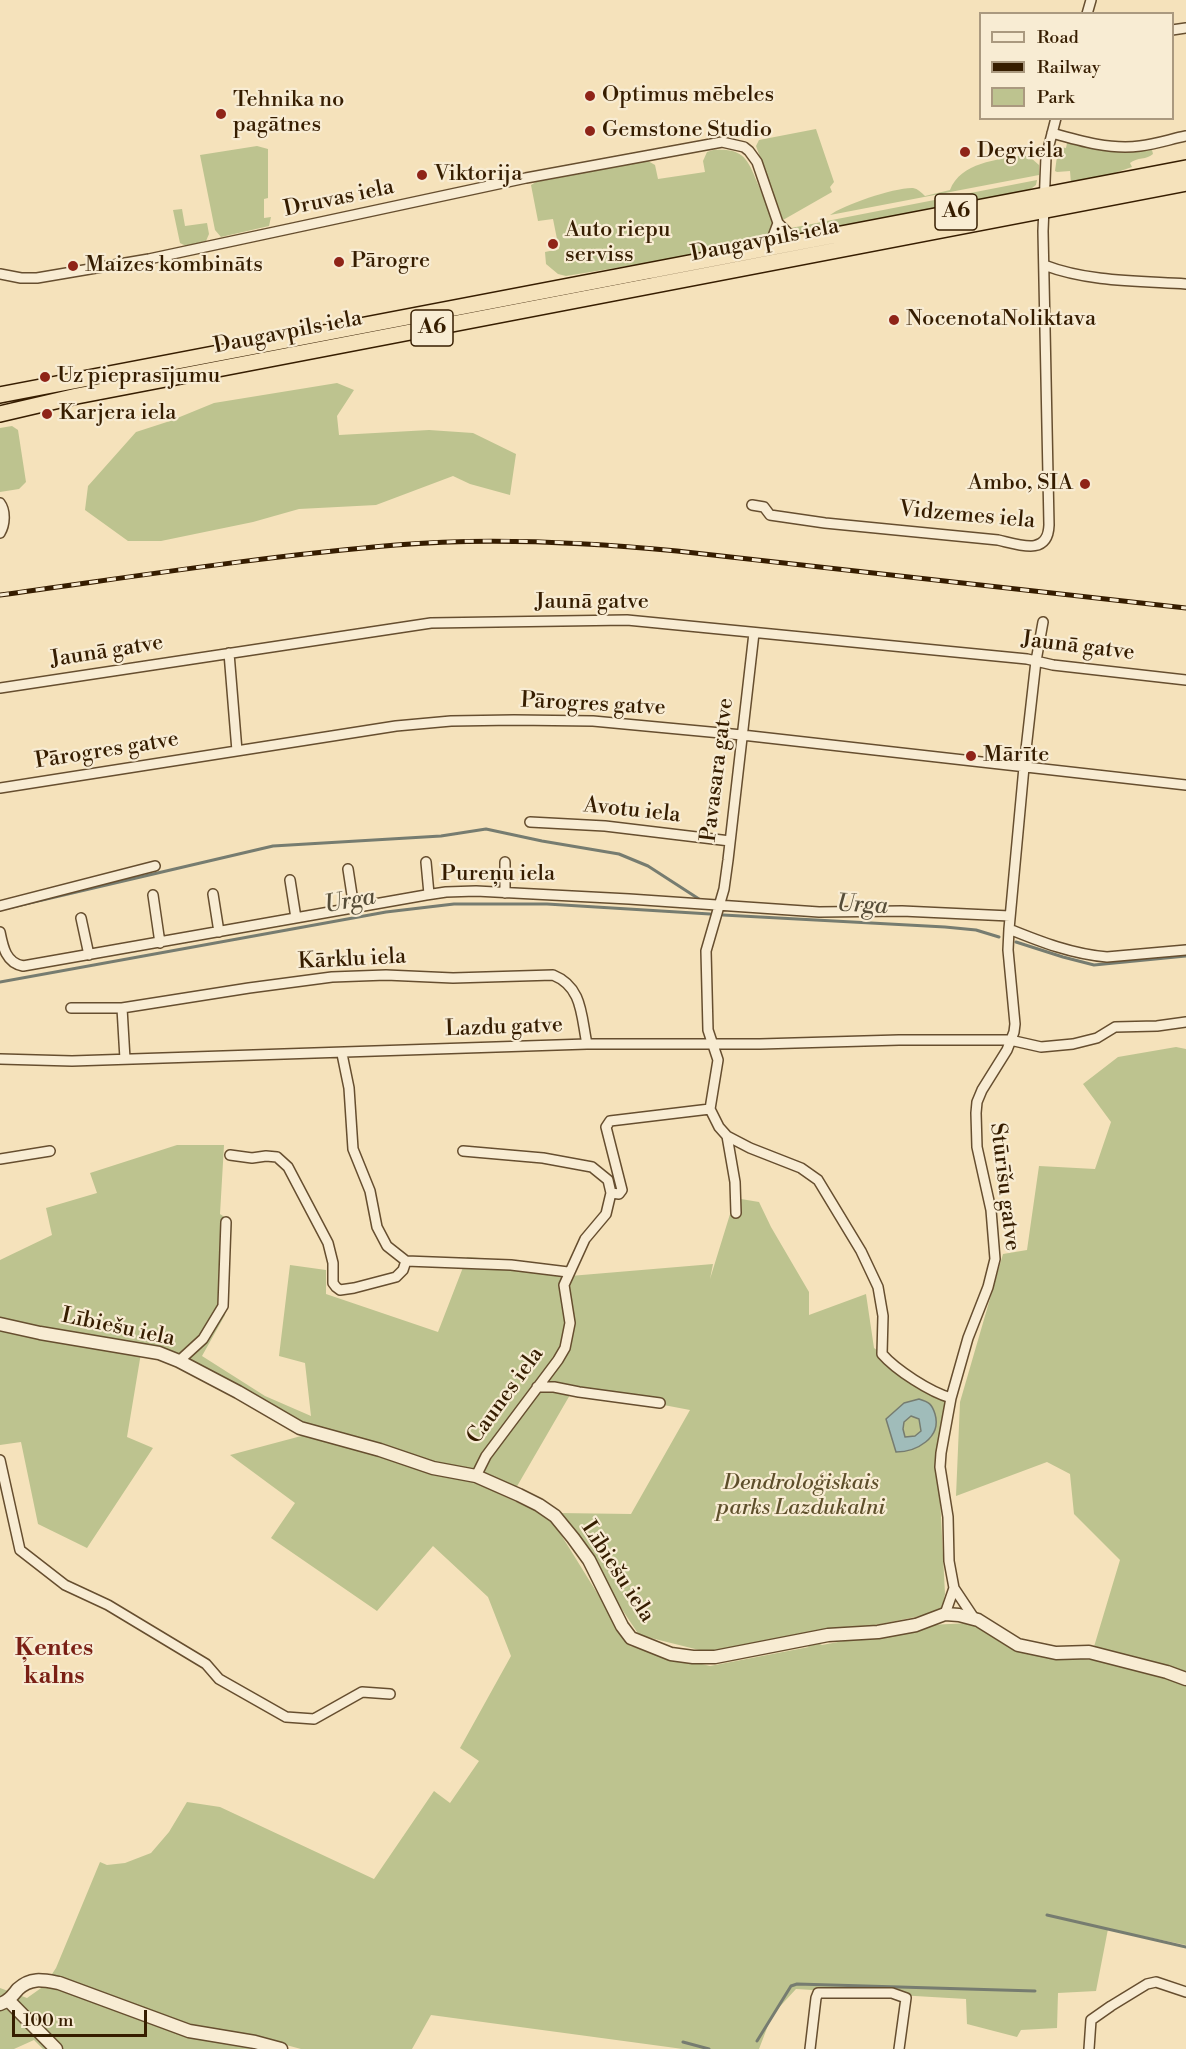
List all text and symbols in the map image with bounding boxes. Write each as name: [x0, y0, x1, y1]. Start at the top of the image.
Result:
legend: [979, 12, 1174, 120]
text: Road: [1037, 26, 1079, 49]
text: Railway: [1037, 56, 1100, 79]
place label: Optimus mēbeles: [602, 83, 774, 109]
text: Park: [1037, 86, 1074, 109]
place label: Tehnika no pagātnes: [233, 88, 344, 140]
marker: Optimus mēbeles: [583, 89, 597, 103]
marker: Tehnika no pagātnes: [214, 107, 228, 121]
place label: Gemstone Studio: [602, 118, 772, 144]
marker: Gemstone Studio: [583, 124, 597, 138]
place label: Degviela: [977, 139, 1064, 165]
marker: Degviela: [958, 145, 972, 159]
place label: Viktorija: [434, 162, 522, 188]
marker: Viktorija: [415, 168, 429, 182]
street label: Druvas iela: [282, 174, 396, 224]
road number: A6: [935, 194, 977, 230]
street label: Daugavpils iela: [688, 214, 842, 268]
place label: Auto riepu serviss: [565, 218, 670, 270]
marker: Auto riepu serviss: [546, 237, 560, 251]
place label: Pārogre: [351, 249, 430, 275]
place label: Maizes kombināts: [85, 253, 263, 279]
marker: Pārogre: [332, 255, 346, 269]
marker: Maizes kombināts: [66, 259, 80, 273]
street label: Daugavpils iela: [211, 306, 365, 360]
place label: NocenotaNoliktava: [906, 307, 1096, 333]
road number: A6: [411, 310, 453, 346]
marker: NocenotaNoliktava: [887, 313, 901, 327]
place label: Uz pieprasījumu: [57, 364, 220, 390]
marker: Uz pieprasījumu: [38, 370, 52, 384]
place label: Karjera iela: [59, 401, 176, 427]
marker: Karjera iela: [40, 407, 54, 421]
place label: Ambo, SIA: [968, 471, 1073, 497]
marker: Ambo, SIA: [1078, 477, 1092, 491]
street label: Vidzemes iela: [898, 497, 1036, 535]
street label: Jaunā gatve: [535, 590, 649, 616]
street label: Jaunā gatve: [1020, 627, 1136, 667]
street label: Jaunā gatve: [49, 630, 165, 674]
street label: Pārogres gatve: [520, 688, 666, 722]
street label: Pavasara gatve: [696, 697, 740, 843]
street label: Pārogres gatve: [33, 727, 181, 775]
place label: Mārīte: [983, 743, 1049, 769]
marker: Mārīte: [964, 749, 978, 763]
street label: Avotu iela: [582, 793, 682, 829]
street label: Pureņu iela: [441, 862, 555, 888]
water label: Urga: [322, 883, 378, 921]
water label: Urga: [835, 890, 889, 922]
street label: Kārklu iela: [297, 944, 407, 976]
street label: Lazdu gatve: [445, 1013, 563, 1043]
street label: Stūrīšu gatve: [983, 1121, 1025, 1253]
street label: Lībiešu iela: [59, 1303, 177, 1353]
street label: Caunes iela: [462, 1342, 550, 1450]
park label: Dendroloģiskais parks Lazdukalni: [717, 1471, 885, 1522]
street label: Lībiešu iela: [574, 1516, 660, 1628]
district label: Ķentes kalns: [15, 1635, 93, 1691]
scale bar: [15, 1998, 150, 2036]
text: 100 m: [23, 2009, 74, 2032]

